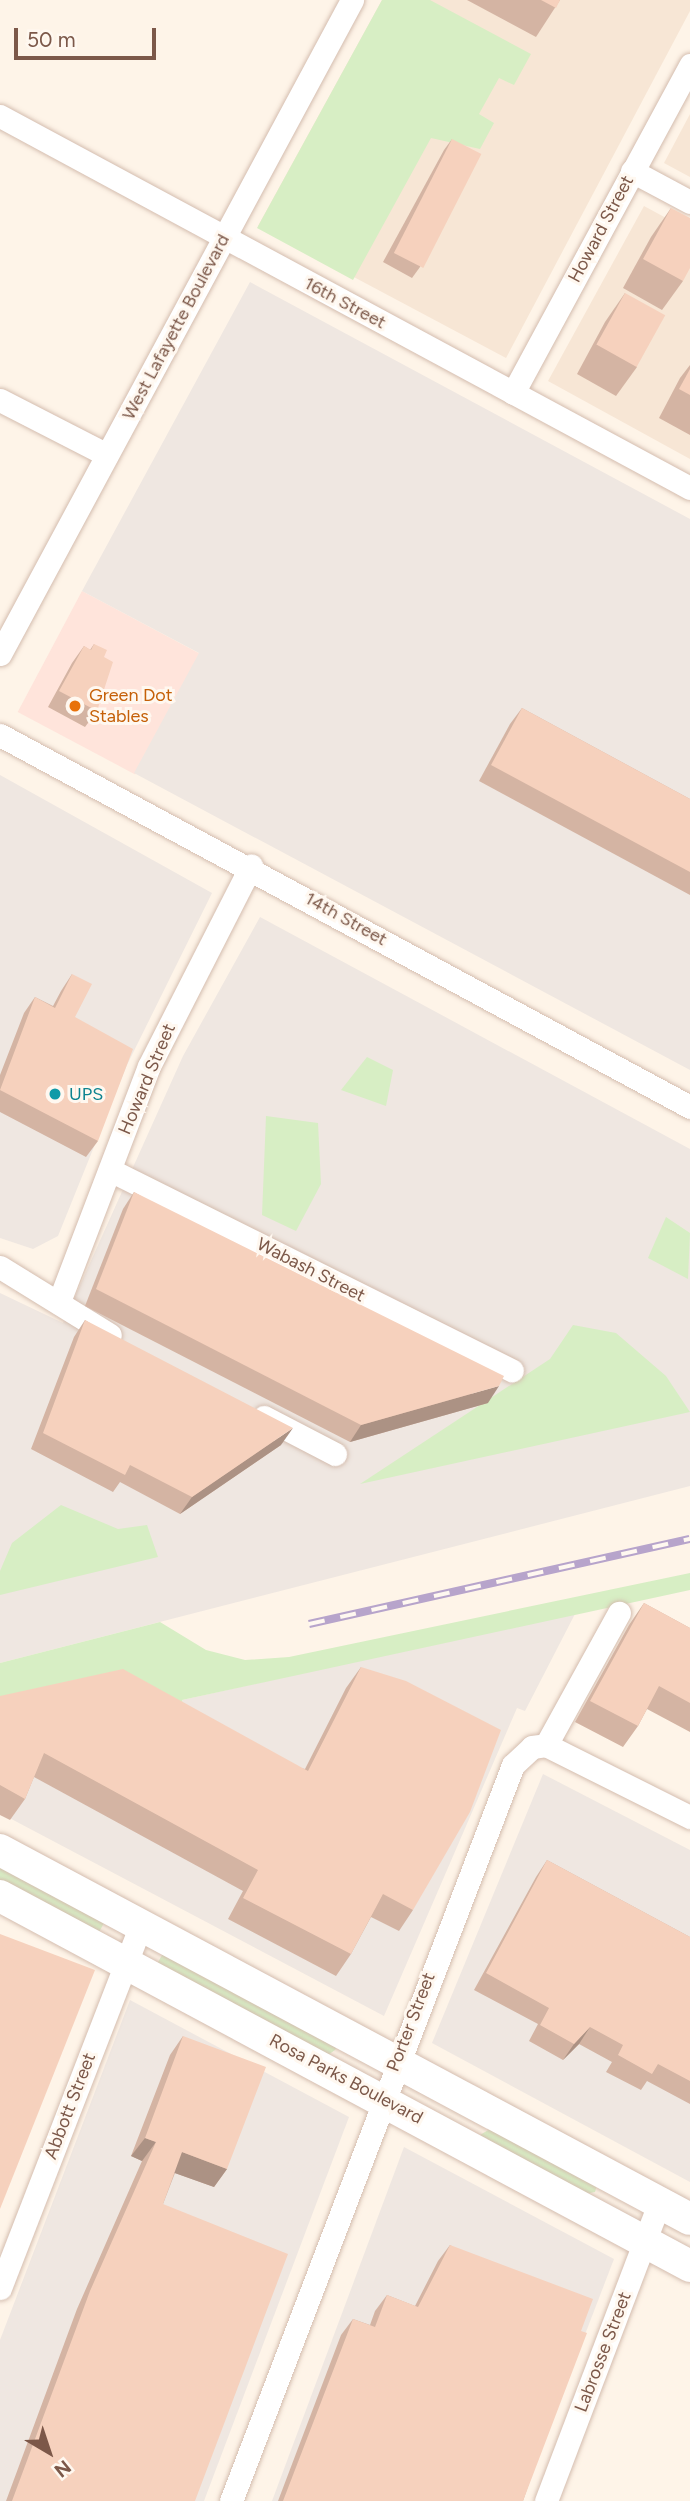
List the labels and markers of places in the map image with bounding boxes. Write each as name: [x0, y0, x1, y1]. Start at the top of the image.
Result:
place label: Green Dot Stables: [89, 685, 173, 728]
marker: Green Dot Stables: [67, 698, 83, 714]
place label: UPS: [69, 1083, 103, 1105]
marker: UPS: [47, 1086, 63, 1102]

